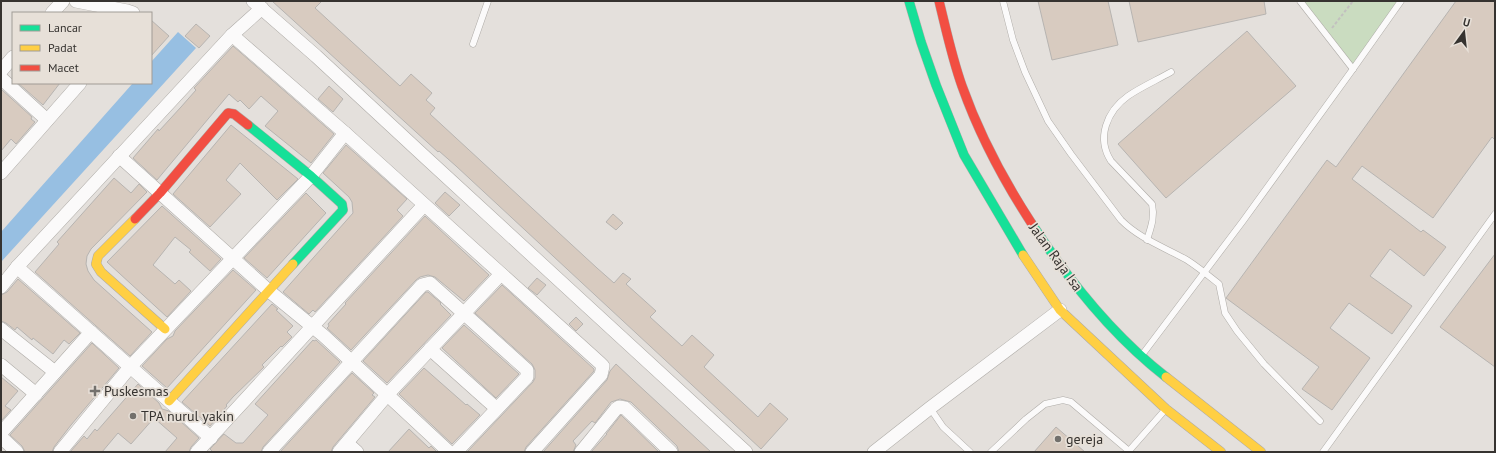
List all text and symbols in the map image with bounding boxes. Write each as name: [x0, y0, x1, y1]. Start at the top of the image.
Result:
legend: [12, 12, 152, 84]
north arrow: [1444, 12, 1484, 52]
text: U: [1461, 15, 1472, 30]
text: Lancar: [48, 20, 82, 35]
text: Padat: [48, 40, 77, 55]
text: Macet: [48, 60, 79, 75]
street label: Jalan Raja Isa: [1025, 219, 1087, 295]
place label: Puskesmas: [104, 382, 169, 400]
marker: Puskesmas: [89, 385, 101, 397]
place label: TPA nurul yakin: [141, 407, 234, 425]
marker: TPA nurul yakin: [128, 411, 138, 421]
place label: gereja: [1066, 430, 1103, 448]
marker: gereja: [1053, 434, 1063, 444]

